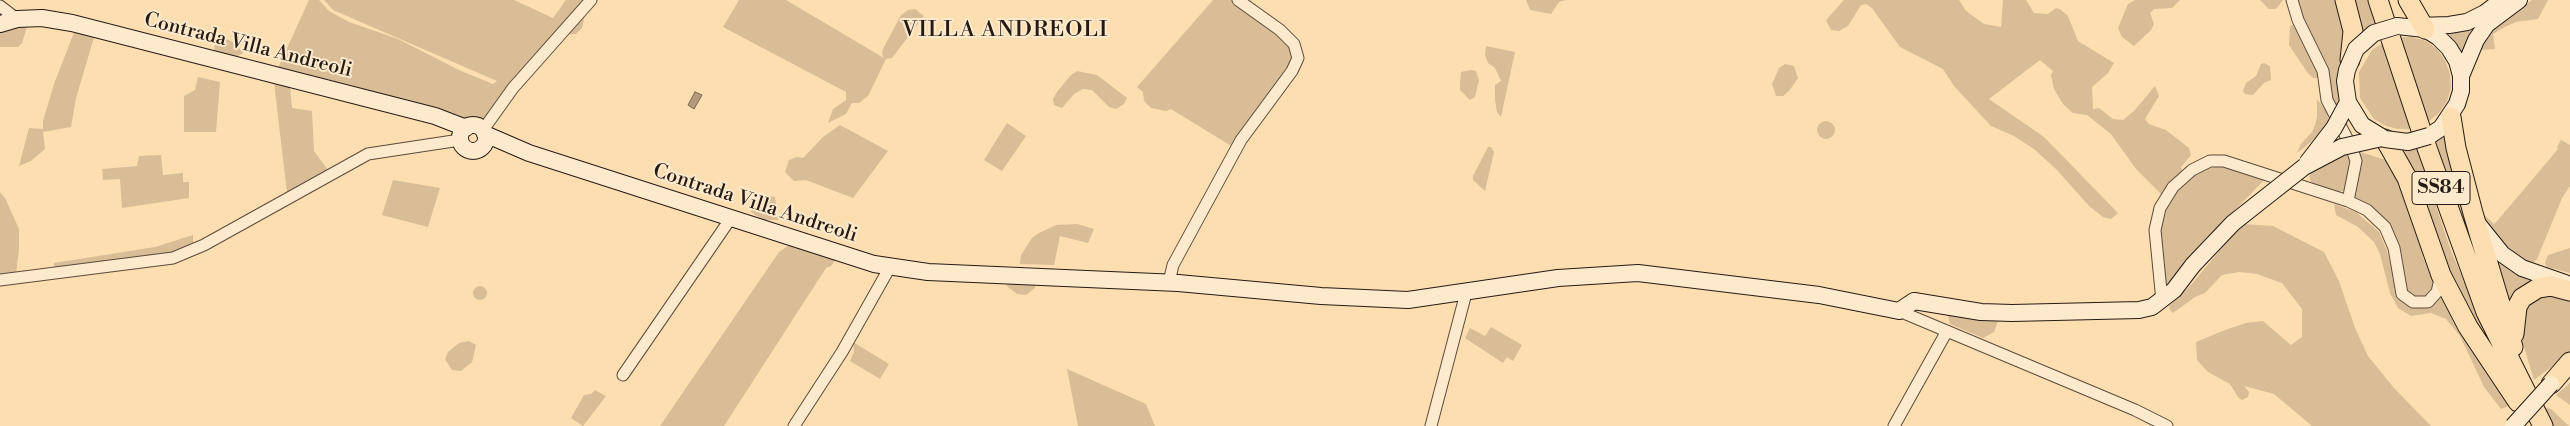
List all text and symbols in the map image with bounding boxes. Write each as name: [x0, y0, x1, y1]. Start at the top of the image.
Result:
street label: Contrada Villa Andreoli: [142, 9, 354, 83]
district label: VILLA ANDREOLI: [900, 18, 1110, 44]
street label: Contrada Villa Andreoli: [650, 160, 860, 248]
road number: SS84: [2412, 172, 2470, 204]

